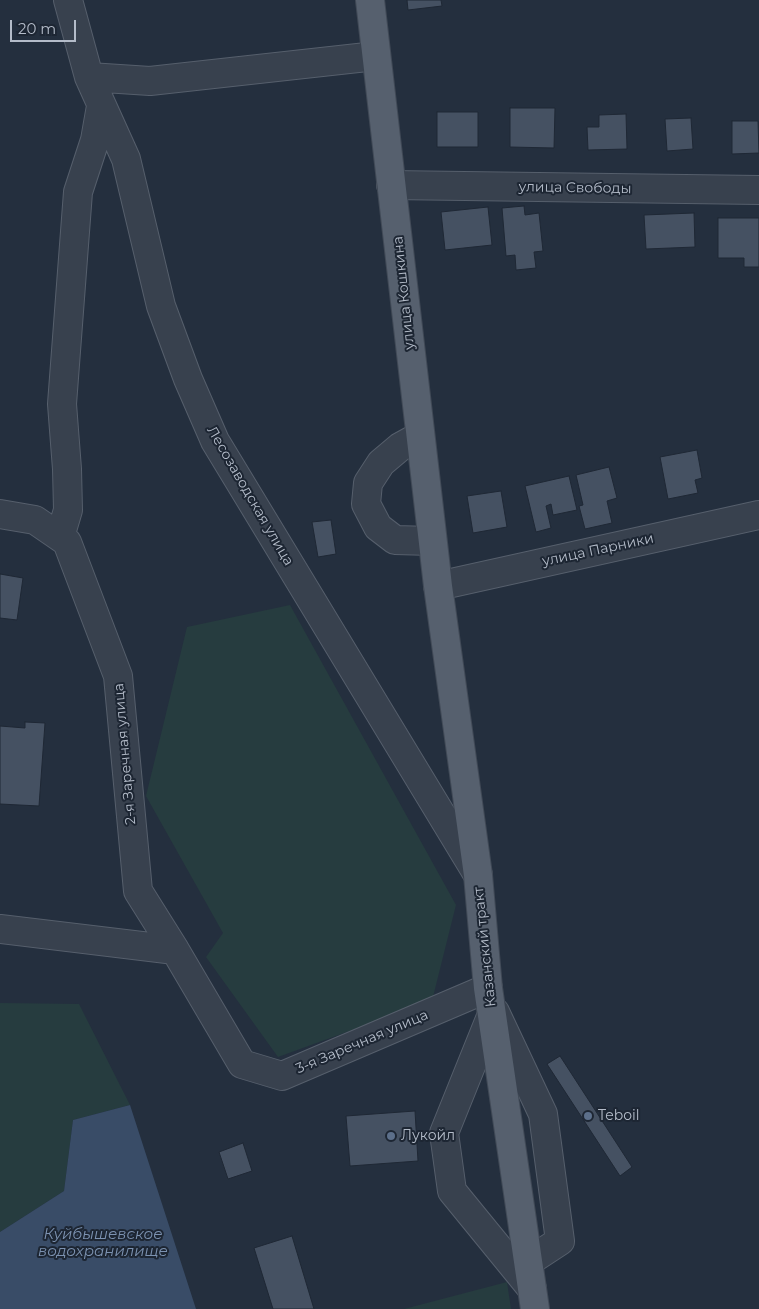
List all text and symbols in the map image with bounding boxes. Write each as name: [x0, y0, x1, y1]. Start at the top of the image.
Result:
scale bar: [12, 10, 79, 42]
text: 20 m: [18, 19, 56, 38]
street label: улица Свободы: [518, 179, 632, 197]
street label: улица Кошкина: [390, 235, 418, 351]
street label: Лесозаводская улица: [203, 423, 297, 569]
street label: улица Парники: [541, 530, 655, 570]
street label: 2-я Заречная улица: [110, 683, 140, 825]
street label: Казанский тракт: [470, 886, 500, 1008]
street label: 3-я Заречная улица: [293, 1007, 431, 1077]
place label: Teboil: [598, 1108, 640, 1124]
marker: Teboil: [582, 1110, 594, 1122]
place label: Лукойл: [401, 1128, 455, 1144]
marker: Лукойл: [385, 1130, 397, 1142]
water label: Куйбышевское водохранилище: [38, 1226, 168, 1261]

